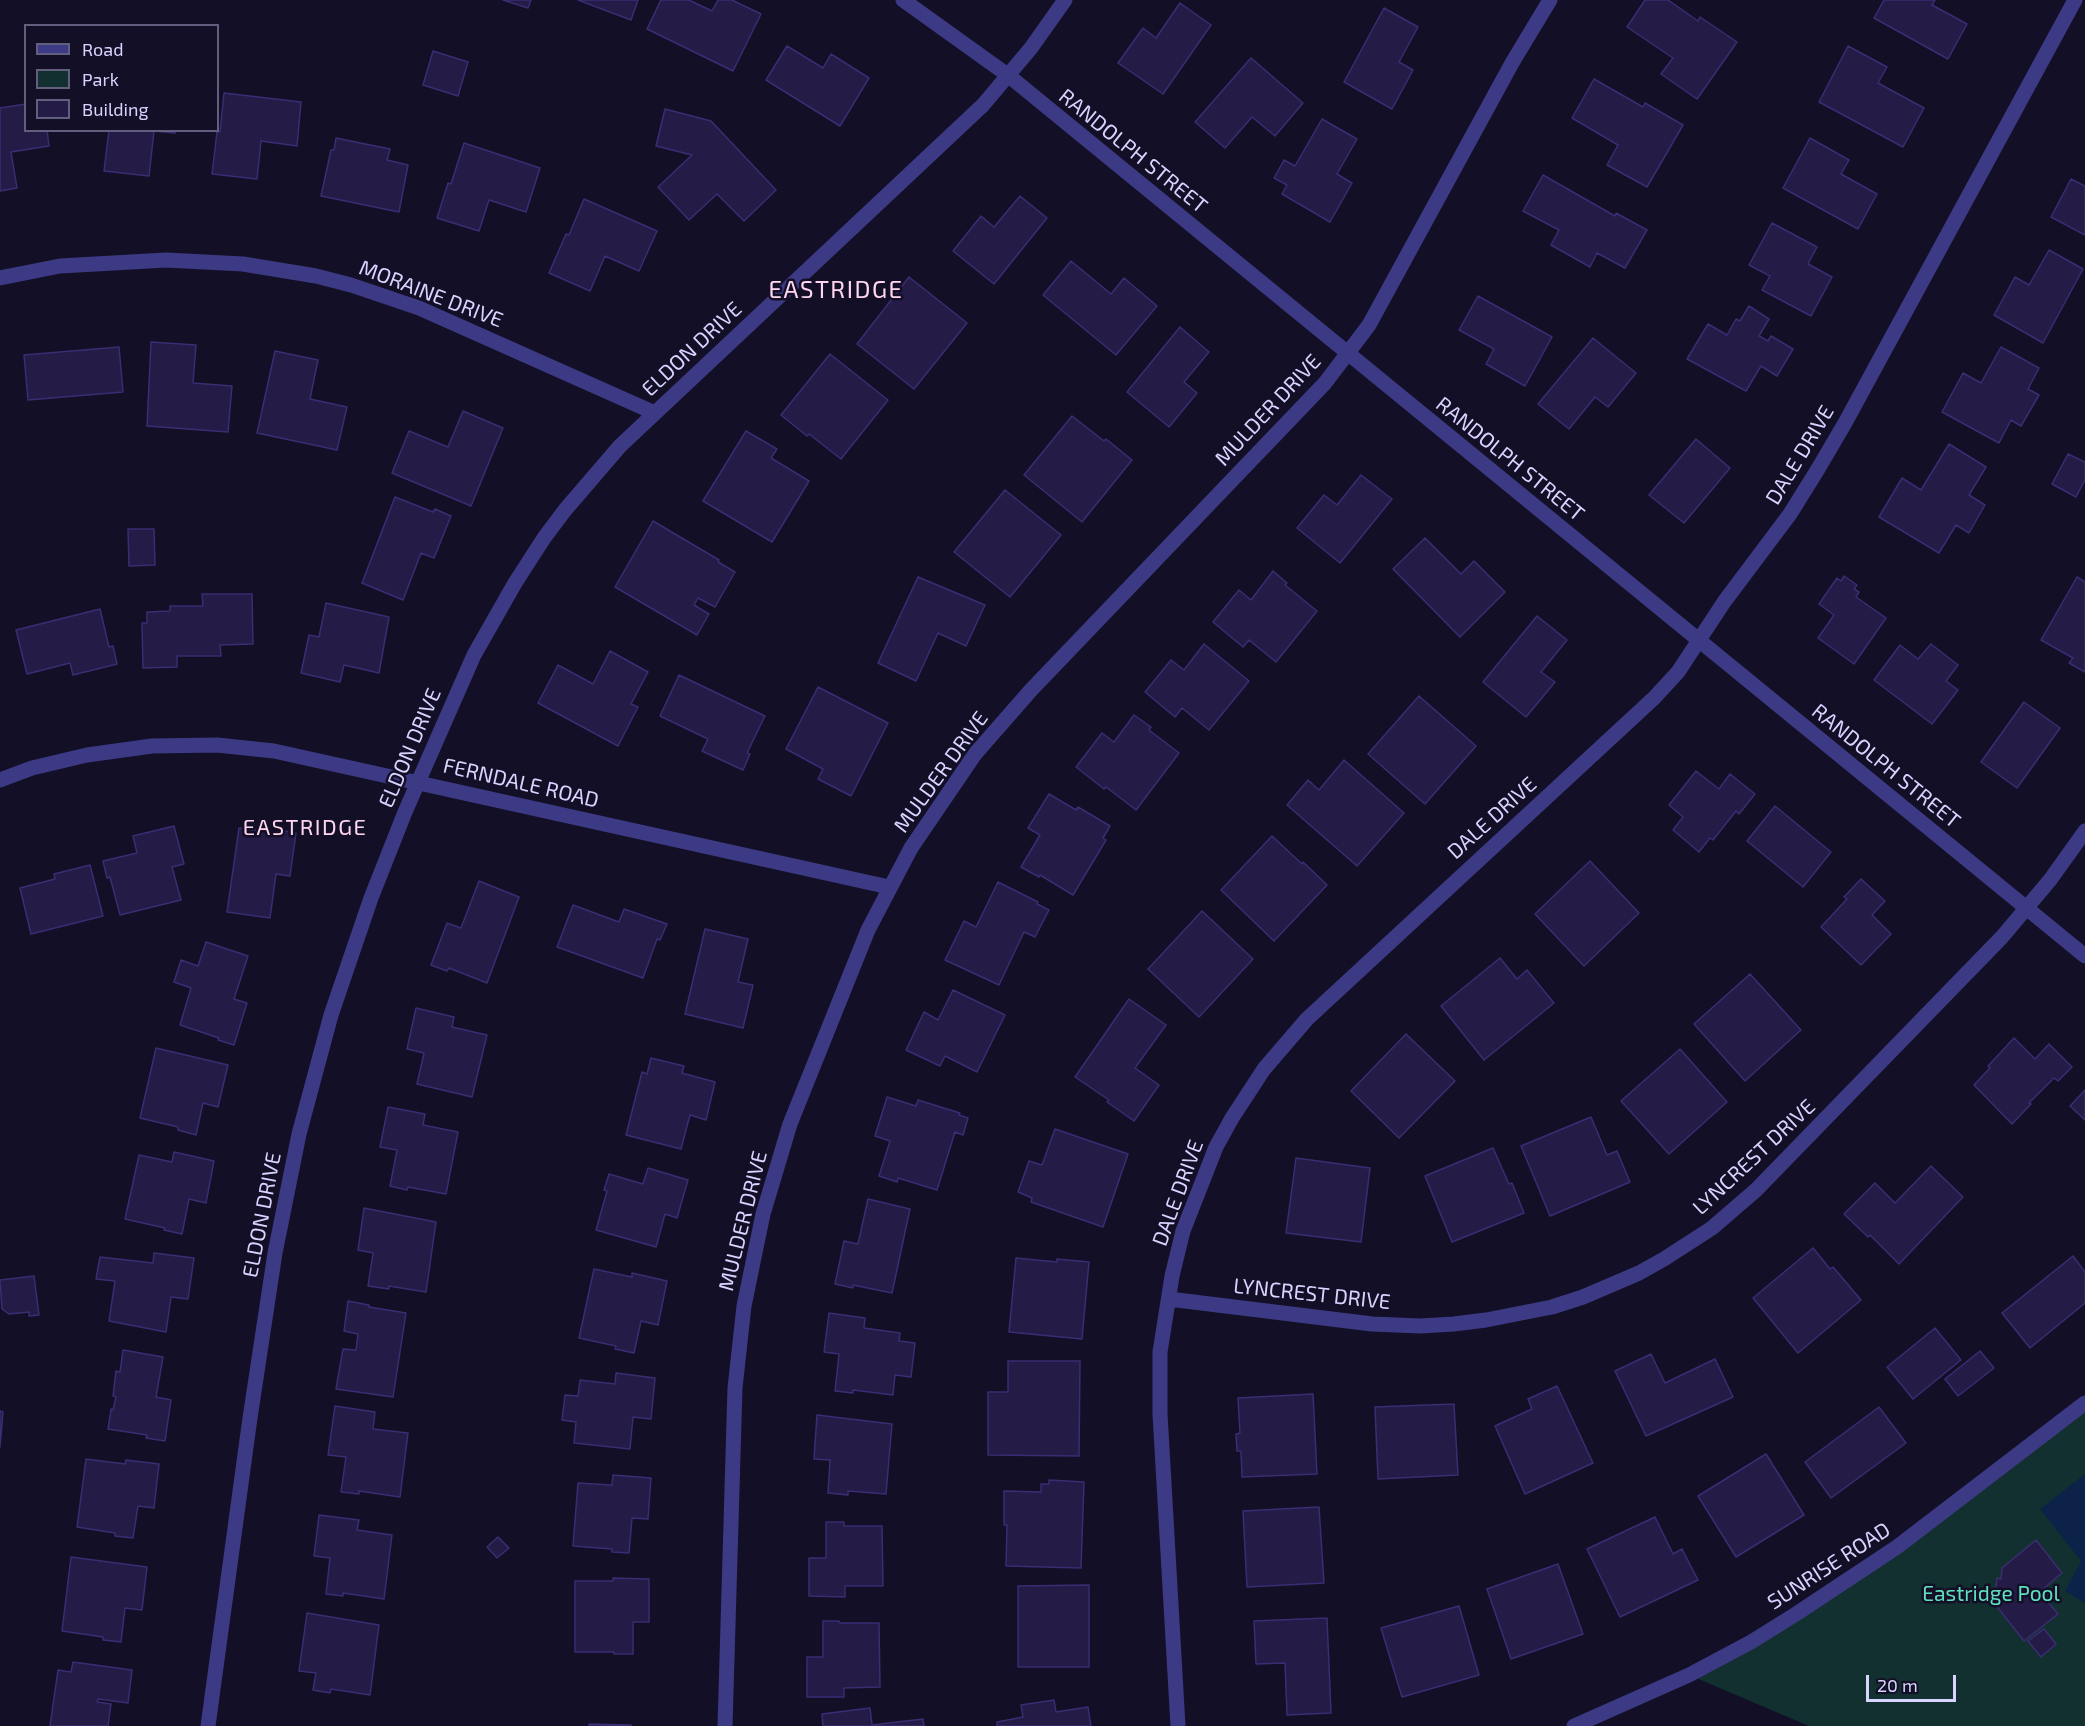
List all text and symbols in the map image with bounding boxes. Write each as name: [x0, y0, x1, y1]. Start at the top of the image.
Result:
legend: [24, 24, 219, 132]
text: Road: [82, 38, 123, 60]
text: Park: [82, 68, 119, 90]
street label: RANDOLPH STREET: [1054, 84, 1212, 218]
text: Building: [82, 98, 149, 120]
street label: MORAINE DRIVE: [355, 255, 507, 333]
district label: EASTRIDGE: [769, 276, 903, 304]
street label: ELDON DRIVE: [637, 296, 747, 402]
street label: MULDER DRIVE: [1210, 349, 1326, 471]
street label: RANDOLPH STREET: [1431, 392, 1589, 526]
street label: DALE DRIVE: [1761, 401, 1839, 509]
street label: ELDON DRIVE: [374, 685, 446, 811]
street label: RANDOLPH STREET: [1807, 699, 1965, 833]
street label: MULDER DRIVE: [889, 707, 993, 837]
street label: FERNDALE ROAD: [441, 753, 601, 813]
street label: DALE DRIVE: [1442, 771, 1542, 865]
district label: EASTRIDGE: [243, 815, 367, 841]
street label: LYNCREST DRIVE: [1688, 1094, 1820, 1220]
street label: DALE DRIVE: [1147, 1136, 1209, 1250]
street label: MULDER DRIVE: [713, 1148, 773, 1294]
street label: ELDON DRIVE: [238, 1150, 286, 1280]
street label: LYNCREST DRIVE: [1232, 1273, 1392, 1315]
street label: SUNRISE ROAD: [1763, 1517, 1895, 1615]
park label: Eastridge Pool: [1922, 1581, 2060, 1607]
scale bar: [1869, 1663, 1959, 1701]
text: 20 m: [1877, 1674, 1918, 1696]

